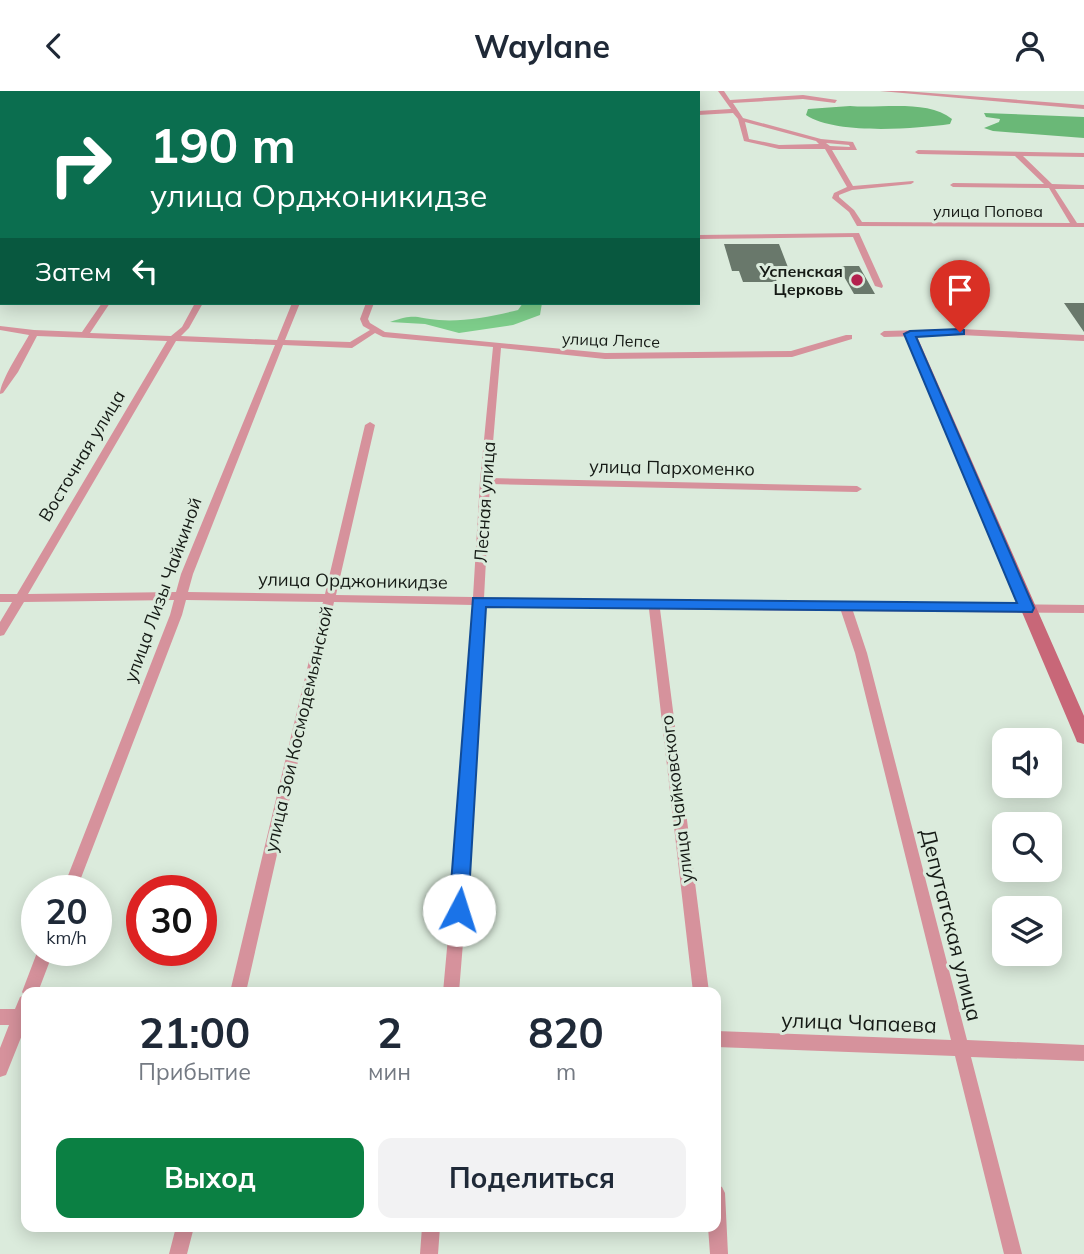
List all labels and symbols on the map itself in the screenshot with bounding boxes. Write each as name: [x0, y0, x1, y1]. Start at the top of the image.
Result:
street label: улица Попова: [933, 201, 1043, 221]
pin: [930, 260, 990, 332]
place label: Успенская Церковь: [758, 261, 843, 299]
marker: Успенская Церковь: [849, 272, 865, 288]
street label: улица Лепсе: [562, 328, 661, 352]
street label: Восточная улица: [33, 386, 130, 526]
street label: Лесная улица: [469, 441, 500, 563]
street label: улица Пархоменко: [589, 455, 755, 480]
street label: улица Лизы Чайкиной: [118, 494, 207, 686]
street label: улица Орджоникидзе: [258, 567, 448, 594]
street label: улица Зои Космодемьянской: [259, 603, 338, 854]
street label: улица Чайковского: [655, 714, 698, 884]
street label: Депутатская улица: [916, 826, 988, 1024]
position arrow: [422, 873, 496, 947]
speed limit sign: 30: [126, 875, 217, 966]
street label: улица Чапаева: [781, 1006, 937, 1038]

